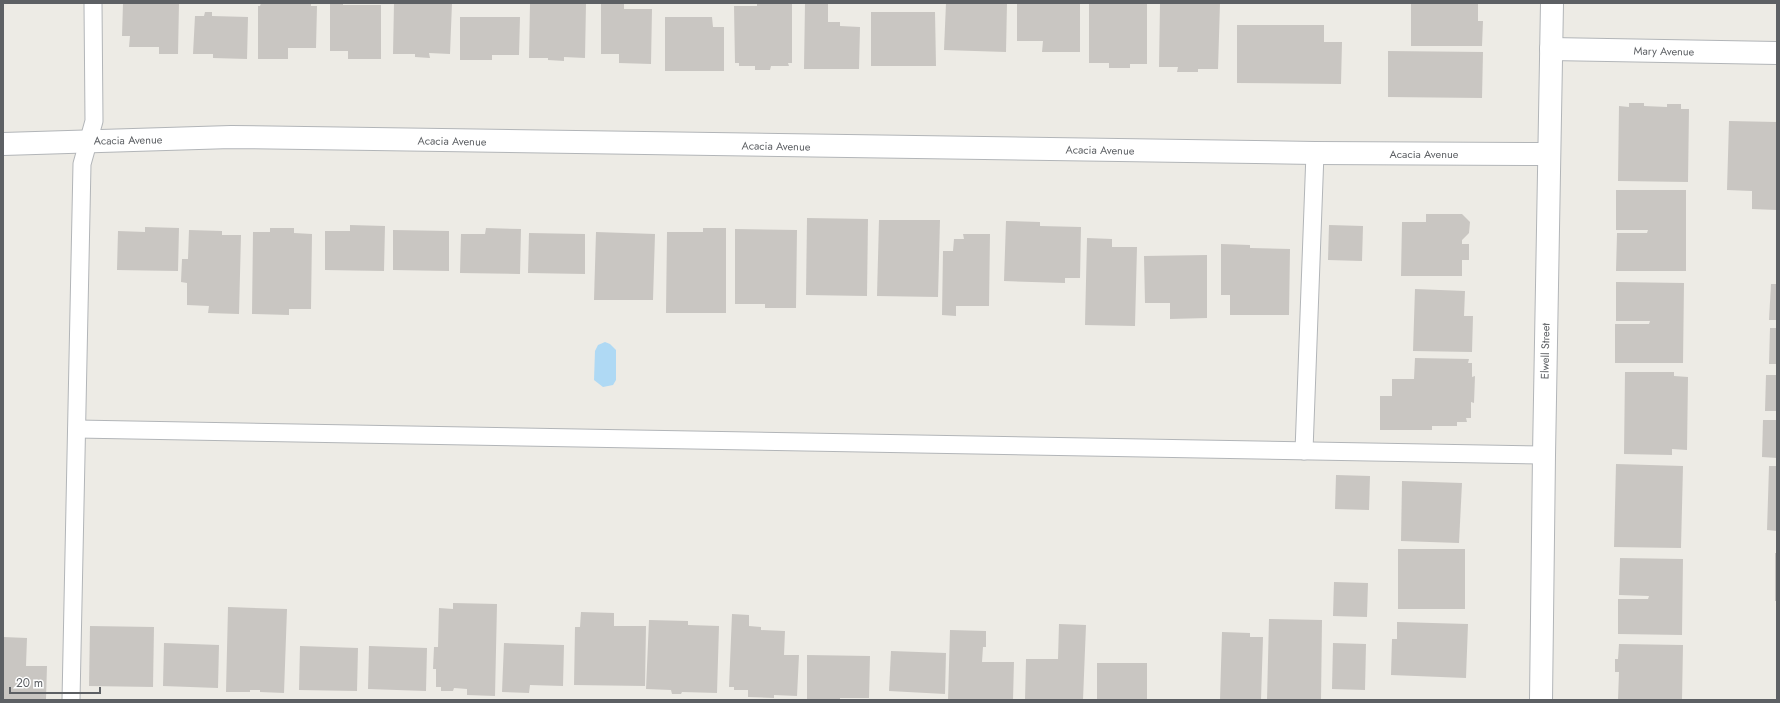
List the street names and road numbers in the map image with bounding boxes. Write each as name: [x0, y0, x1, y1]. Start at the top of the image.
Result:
street label: Mary Avenue: [1634, 42, 1695, 60]
street label: Acacia Avenue: [93, 131, 163, 149]
street label: Acacia Avenue: [417, 132, 487, 150]
street label: Acacia Avenue: [741, 137, 811, 155]
street label: Acacia Avenue: [1065, 141, 1135, 159]
street label: Acacia Avenue: [1390, 146, 1459, 162]
street label: Elwell Street: [1537, 322, 1553, 379]

